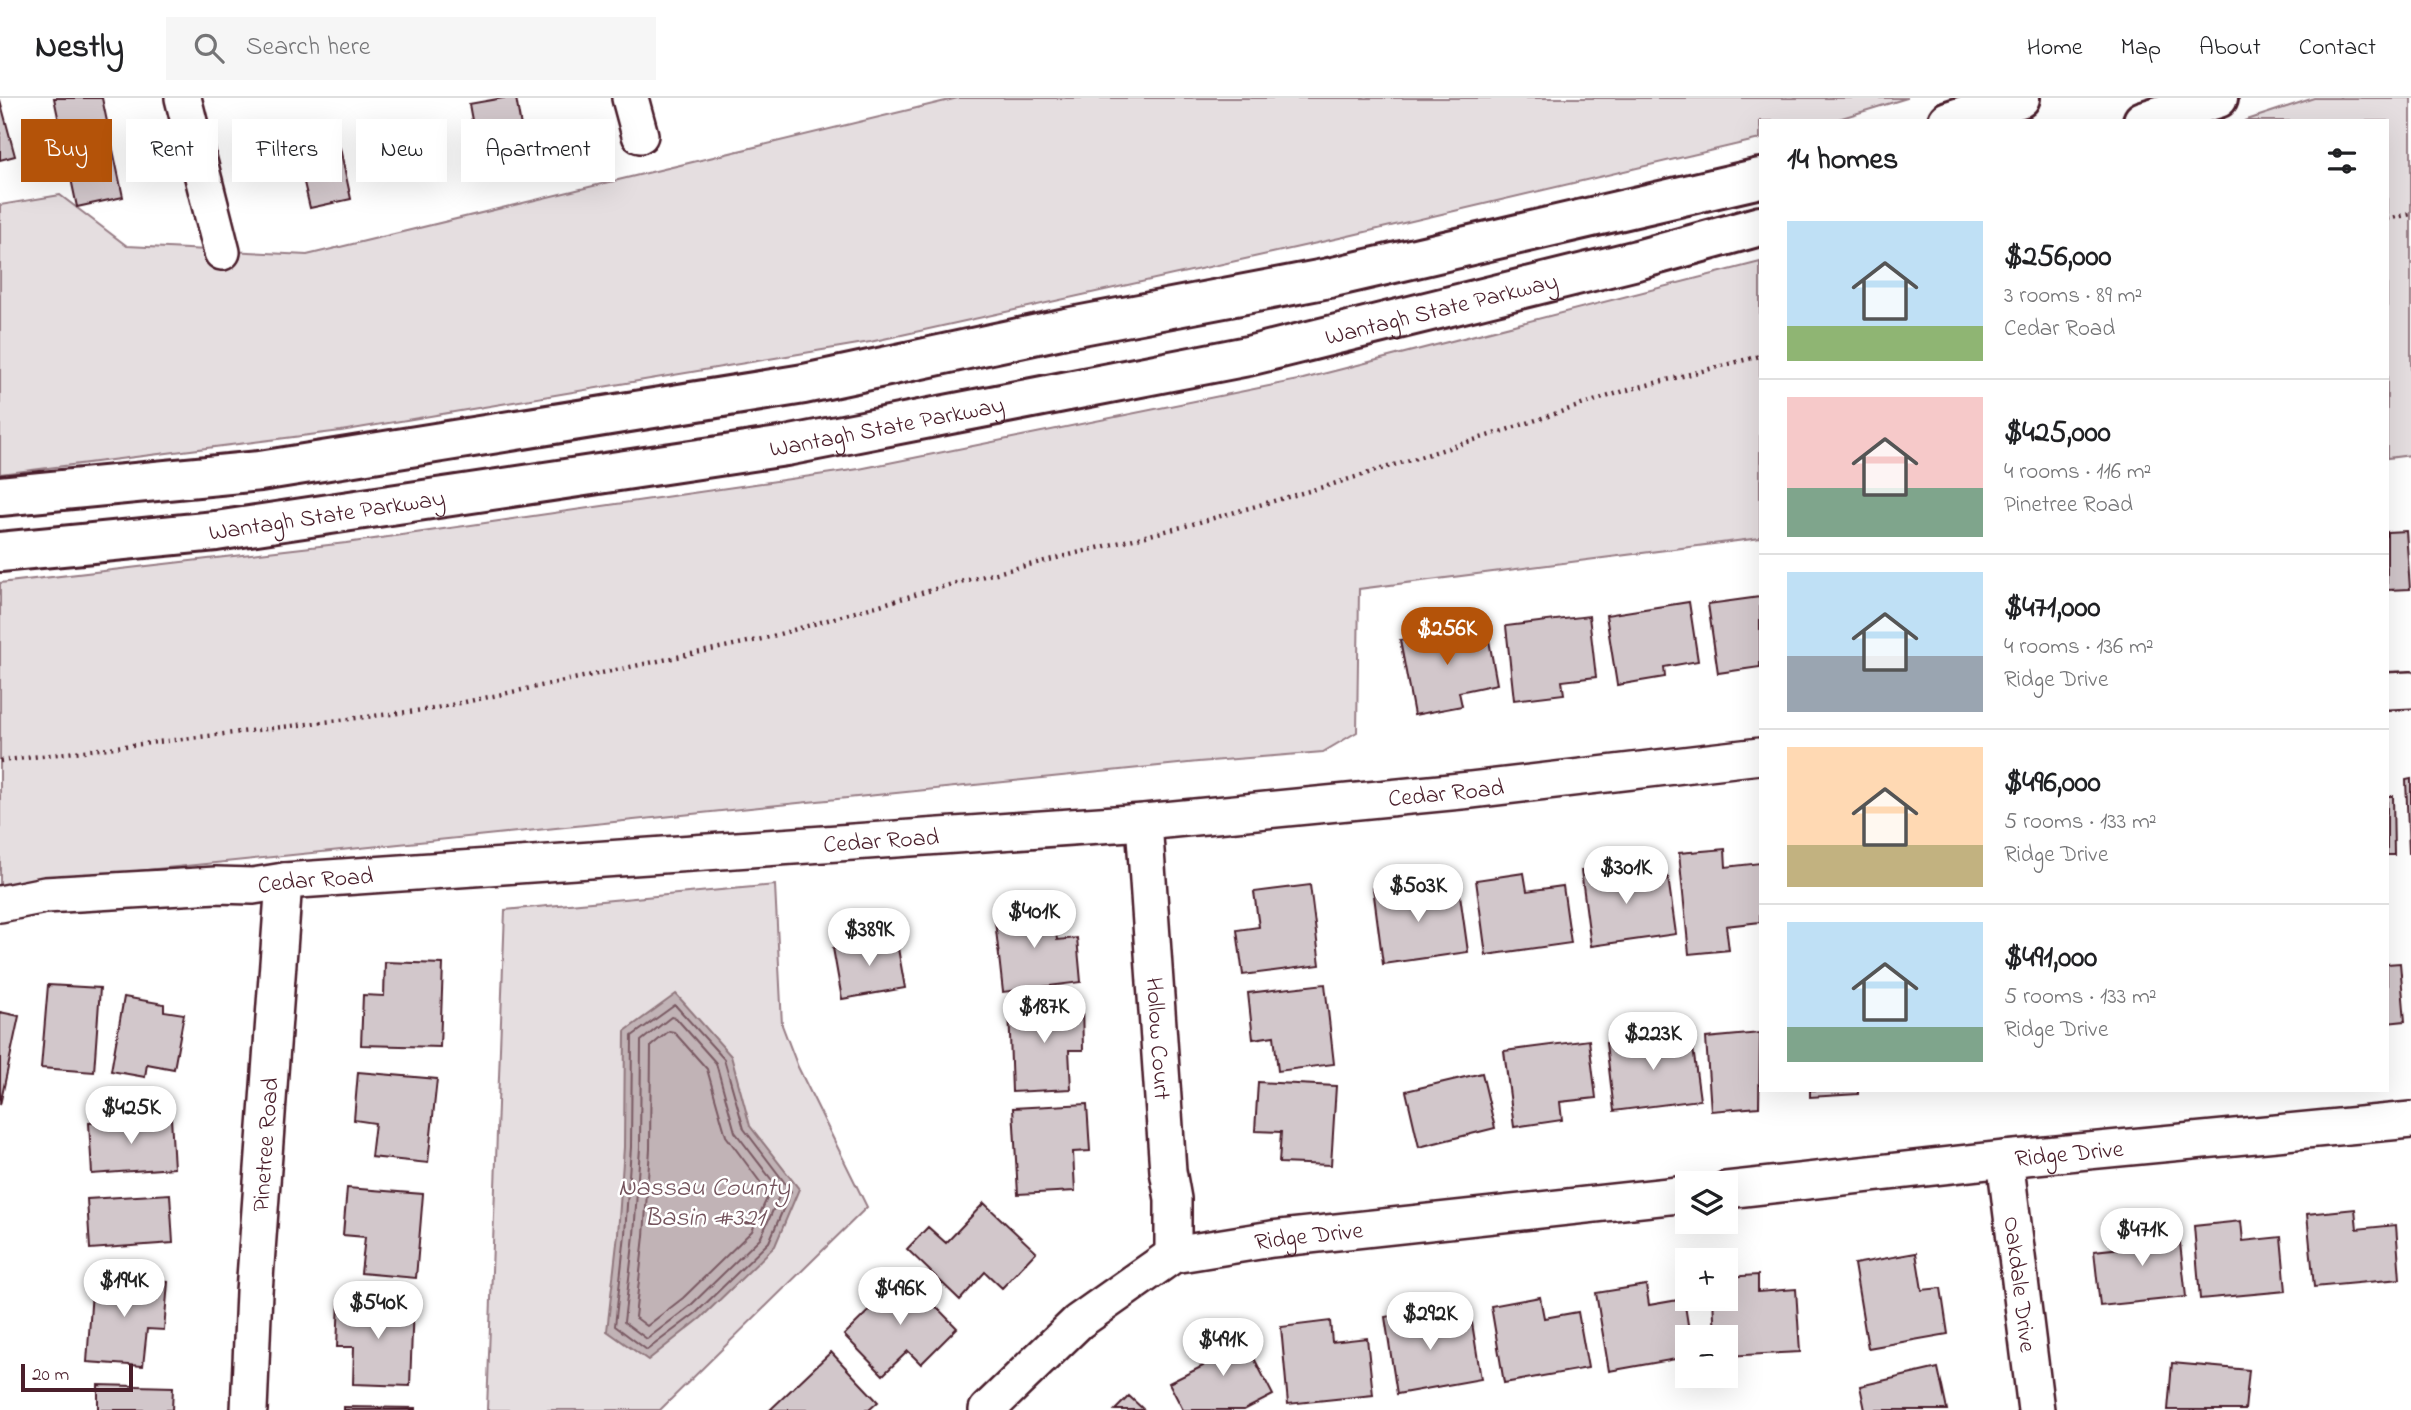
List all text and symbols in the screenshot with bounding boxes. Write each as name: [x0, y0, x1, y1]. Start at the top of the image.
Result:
search box: [166, 17, 656, 80]
text: Nestly: [35, 24, 124, 72]
icon: search: [190, 29, 228, 67]
text: Search here: [246, 29, 370, 67]
text: Home: [2027, 31, 2083, 66]
text: Map: [2121, 31, 2161, 66]
text: About: [2199, 31, 2261, 66]
text: Contact: [2299, 31, 2376, 66]
chip: Buy: [21, 119, 112, 182]
chip: Rent: [126, 119, 218, 182]
chip: Filters: [232, 119, 342, 182]
chip: New: [356, 119, 447, 182]
chip: Apartment: [461, 119, 615, 182]
text: 14 homes: [1787, 139, 1898, 183]
icon: filters: [2323, 142, 2361, 180]
text: $256,000: [2004, 236, 2111, 280]
icon: home: [1843, 249, 1927, 333]
street label: Wantagh State Parkway: [1322, 265, 1562, 356]
text: 3 rooms · 89 m²: [2004, 280, 2142, 313]
text: Cedar Road: [2004, 313, 2115, 346]
street label: Wantagh State Parkway: [767, 389, 1008, 468]
text: $425,000: [2004, 412, 2111, 456]
icon: home: [1843, 425, 1927, 509]
text: 4 rooms · 116 m²: [2004, 456, 2151, 489]
street label: Wantagh State Parkway: [207, 482, 448, 552]
text: Pinetree Road: [2004, 489, 2133, 522]
text: $471,000: [2004, 587, 2100, 631]
icon: home: [1843, 600, 1927, 684]
pin: $256K: [1398, 608, 1496, 667]
text: $256K: [1417, 613, 1477, 646]
text: 4 rooms · 136 m²: [2004, 631, 2154, 664]
text: Ridge Drive: [2004, 664, 2108, 697]
text: $496,000: [2004, 762, 2101, 806]
street label: Cedar Road: [1387, 771, 1506, 818]
icon: home: [1843, 775, 1927, 859]
text: 5 rooms · 133 m²: [2004, 806, 2157, 839]
street label: Cedar Road: [822, 821, 941, 864]
text: Ridge Drive: [2004, 839, 2108, 872]
pin: $301K: [1577, 846, 1675, 906]
text: $301K: [1600, 852, 1652, 885]
street label: Cedar Road: [255, 860, 375, 905]
pin: $503K: [1369, 864, 1467, 924]
text: $503K: [1389, 870, 1447, 903]
pin: $401K: [985, 890, 1083, 950]
text: $401K: [1008, 896, 1060, 929]
pin: $389K: [820, 908, 918, 968]
text: $389K: [844, 914, 894, 947]
text: $491,000: [2004, 937, 2097, 981]
icon: home: [1843, 950, 1927, 1034]
street label: Hollow Court: [1135, 976, 1178, 1101]
text: 5 rooms · 133 m²: [2004, 981, 2157, 1014]
pin: $187K: [995, 986, 1093, 1045]
text: $187K: [1019, 991, 1069, 1024]
pin: $223K: [1604, 1012, 1702, 1072]
text: Ridge Drive: [2004, 1014, 2108, 1047]
text: $223K: [1624, 1018, 1682, 1051]
street label: Pinetree Road: [245, 1076, 290, 1213]
pin: $425K: [82, 1086, 180, 1146]
text: $425K: [101, 1092, 161, 1125]
street label: Ridge Drive: [2013, 1133, 2125, 1178]
water label: Nassau County Basin #321: [618, 1170, 791, 1238]
map controls: [1675, 1171, 1738, 1388]
button: layers: [1675, 1171, 1738, 1234]
pin: $471K: [2093, 1208, 2191, 1268]
street label: Ridge Drive: [1252, 1214, 1365, 1262]
street label: Oakdale Drive: [1992, 1214, 2044, 1355]
text: $471K: [2116, 1214, 2168, 1247]
button: +: [1675, 1248, 1738, 1311]
pin: $194K: [75, 1260, 173, 1319]
text: $194K: [100, 1265, 148, 1298]
pin: $496K: [851, 1268, 949, 1327]
text: $496K: [874, 1273, 926, 1306]
pin: $540K: [329, 1282, 427, 1341]
text: $540K: [349, 1287, 407, 1320]
pin: $292K: [1381, 1292, 1479, 1352]
text: $292K: [1403, 1298, 1457, 1331]
pin: $491K: [1174, 1318, 1272, 1378]
text: $491K: [1199, 1324, 1247, 1357]
button: −: [1675, 1325, 1738, 1388]
scale bar: [21, 1361, 133, 1393]
text: 20 m: [32, 1362, 69, 1389]

